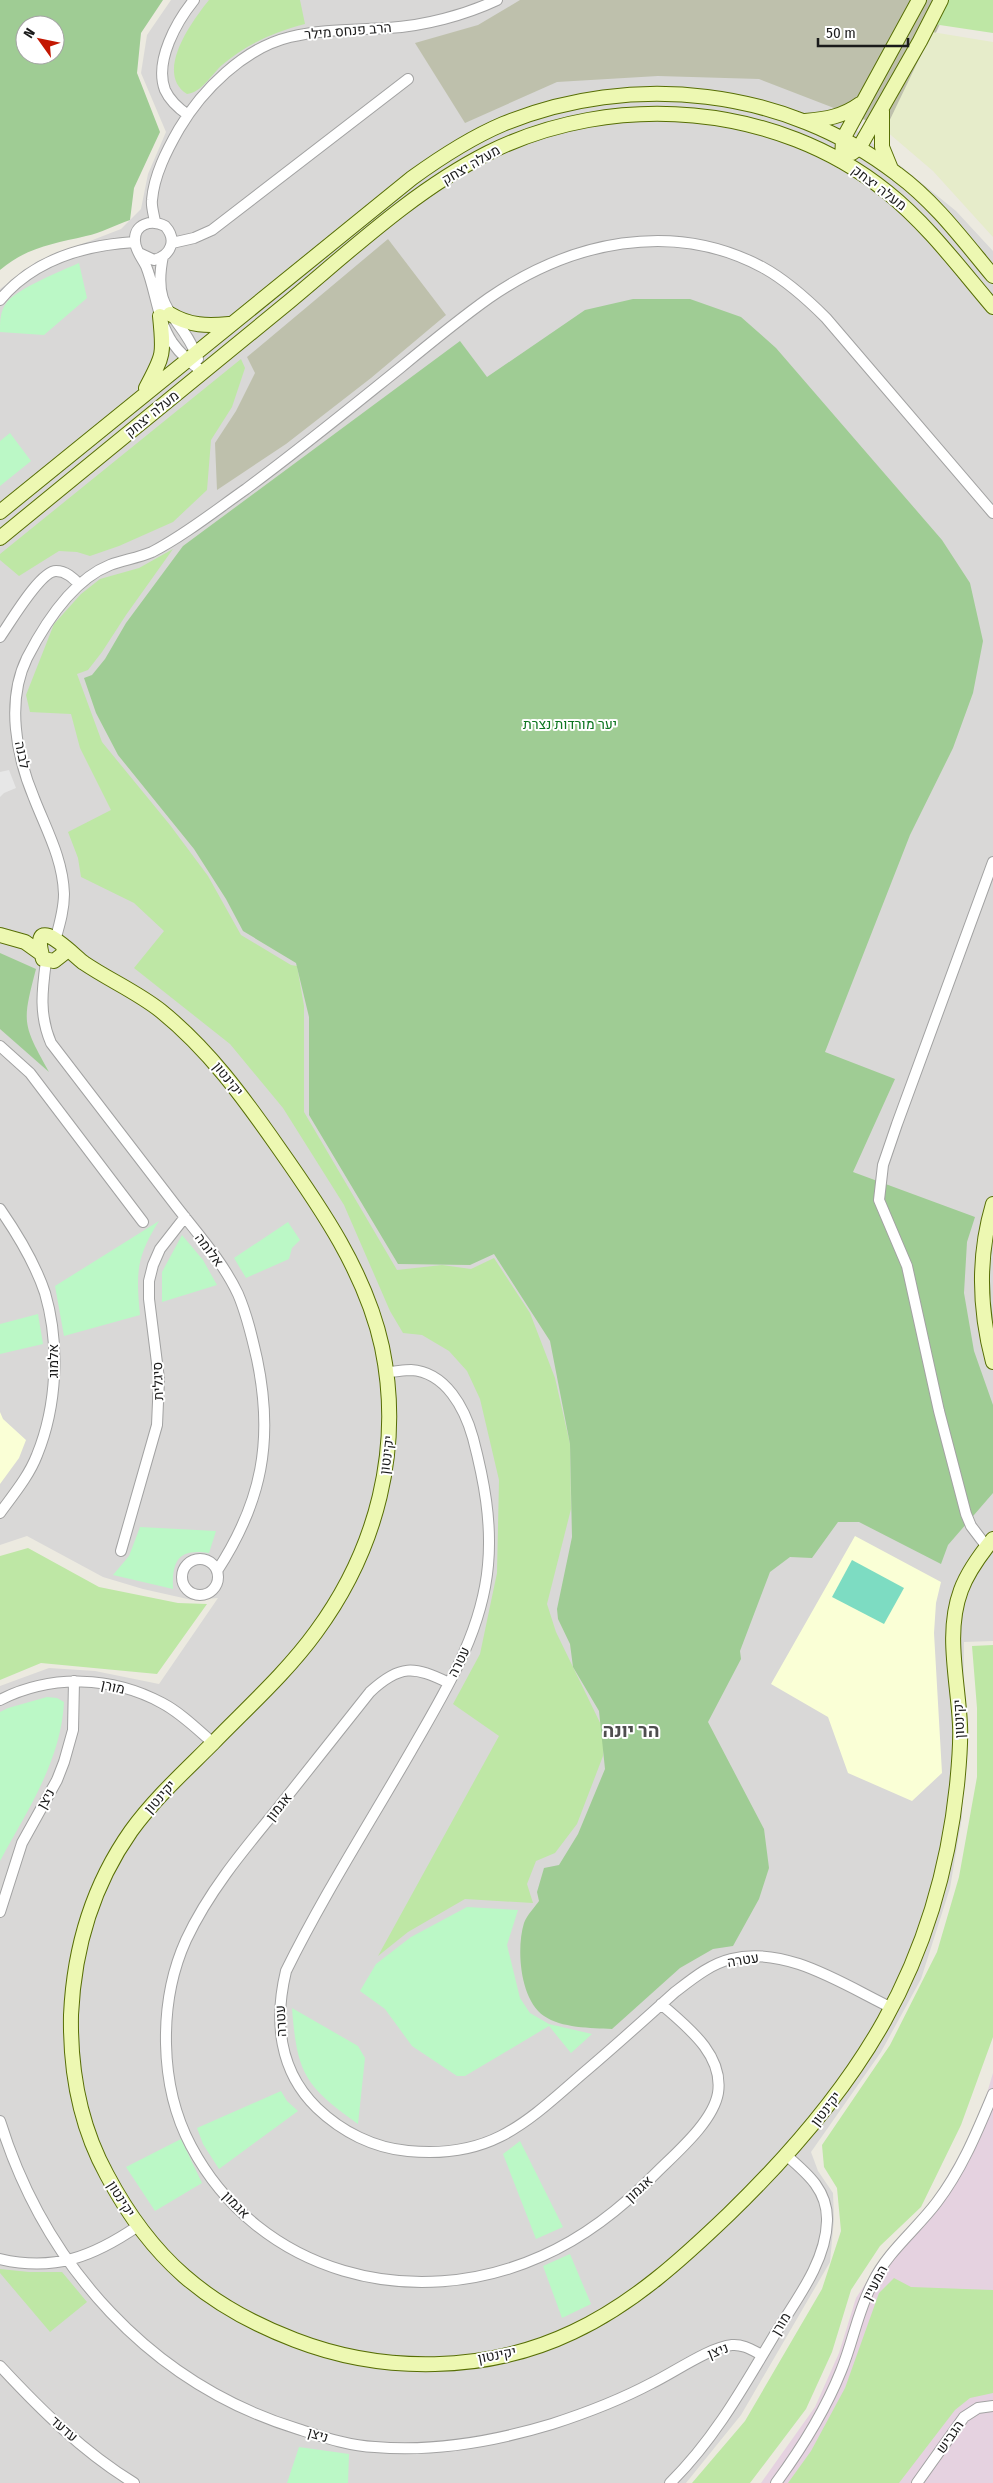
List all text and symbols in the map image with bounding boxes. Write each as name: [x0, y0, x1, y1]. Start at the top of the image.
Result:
north arrow: [15, 15, 65, 65]
scale bar: [818, 15, 908, 47]
street label: הרב פנחס מילר: [304, 19, 392, 43]
text: 50 m: [826, 24, 856, 42]
text: N: [20, 25, 39, 41]
street label: מעלה יצחק: [439, 141, 503, 189]
street label: מעלה יצחק: [848, 162, 910, 214]
street label: מעלה יצחק: [121, 387, 183, 441]
park label: יער מורדות נצרת: [523, 716, 617, 733]
street label: לבנה: [11, 740, 33, 770]
street label: יקינטון: [209, 1058, 247, 1100]
street label: אלומה: [191, 1230, 227, 1270]
street label: אלמוג: [45, 1344, 62, 1378]
street label: סיגלית: [149, 1361, 167, 1401]
street label: יקינטון: [376, 1435, 398, 1475]
street label: עטרה: [444, 1644, 474, 1680]
street label: מורן: [99, 1676, 127, 1698]
street label: יקינטון: [949, 1699, 969, 1739]
district label: הר יונה: [602, 1719, 660, 1742]
street label: יקינטון: [141, 1777, 179, 1817]
street label: ניצן: [33, 1786, 59, 1812]
street label: אגמון: [263, 1789, 296, 1825]
street label: עטרה: [726, 1949, 760, 1971]
street label: עטרה: [272, 2005, 290, 2037]
street label: יקינטון: [807, 2088, 845, 2130]
street label: אגמון: [622, 2172, 656, 2206]
street label: יקינטון: [103, 2178, 139, 2220]
street label: אגמון: [219, 2188, 253, 2222]
street label: המעיין: [859, 2262, 891, 2304]
street label: מורן: [768, 2309, 794, 2339]
street label: ניצן: [705, 2339, 731, 2363]
street label: יקינטון: [476, 2343, 518, 2367]
street label: עדעד: [47, 2412, 81, 2446]
street label: הגביש: [933, 2417, 967, 2457]
street label: ניצן: [305, 2424, 331, 2446]

